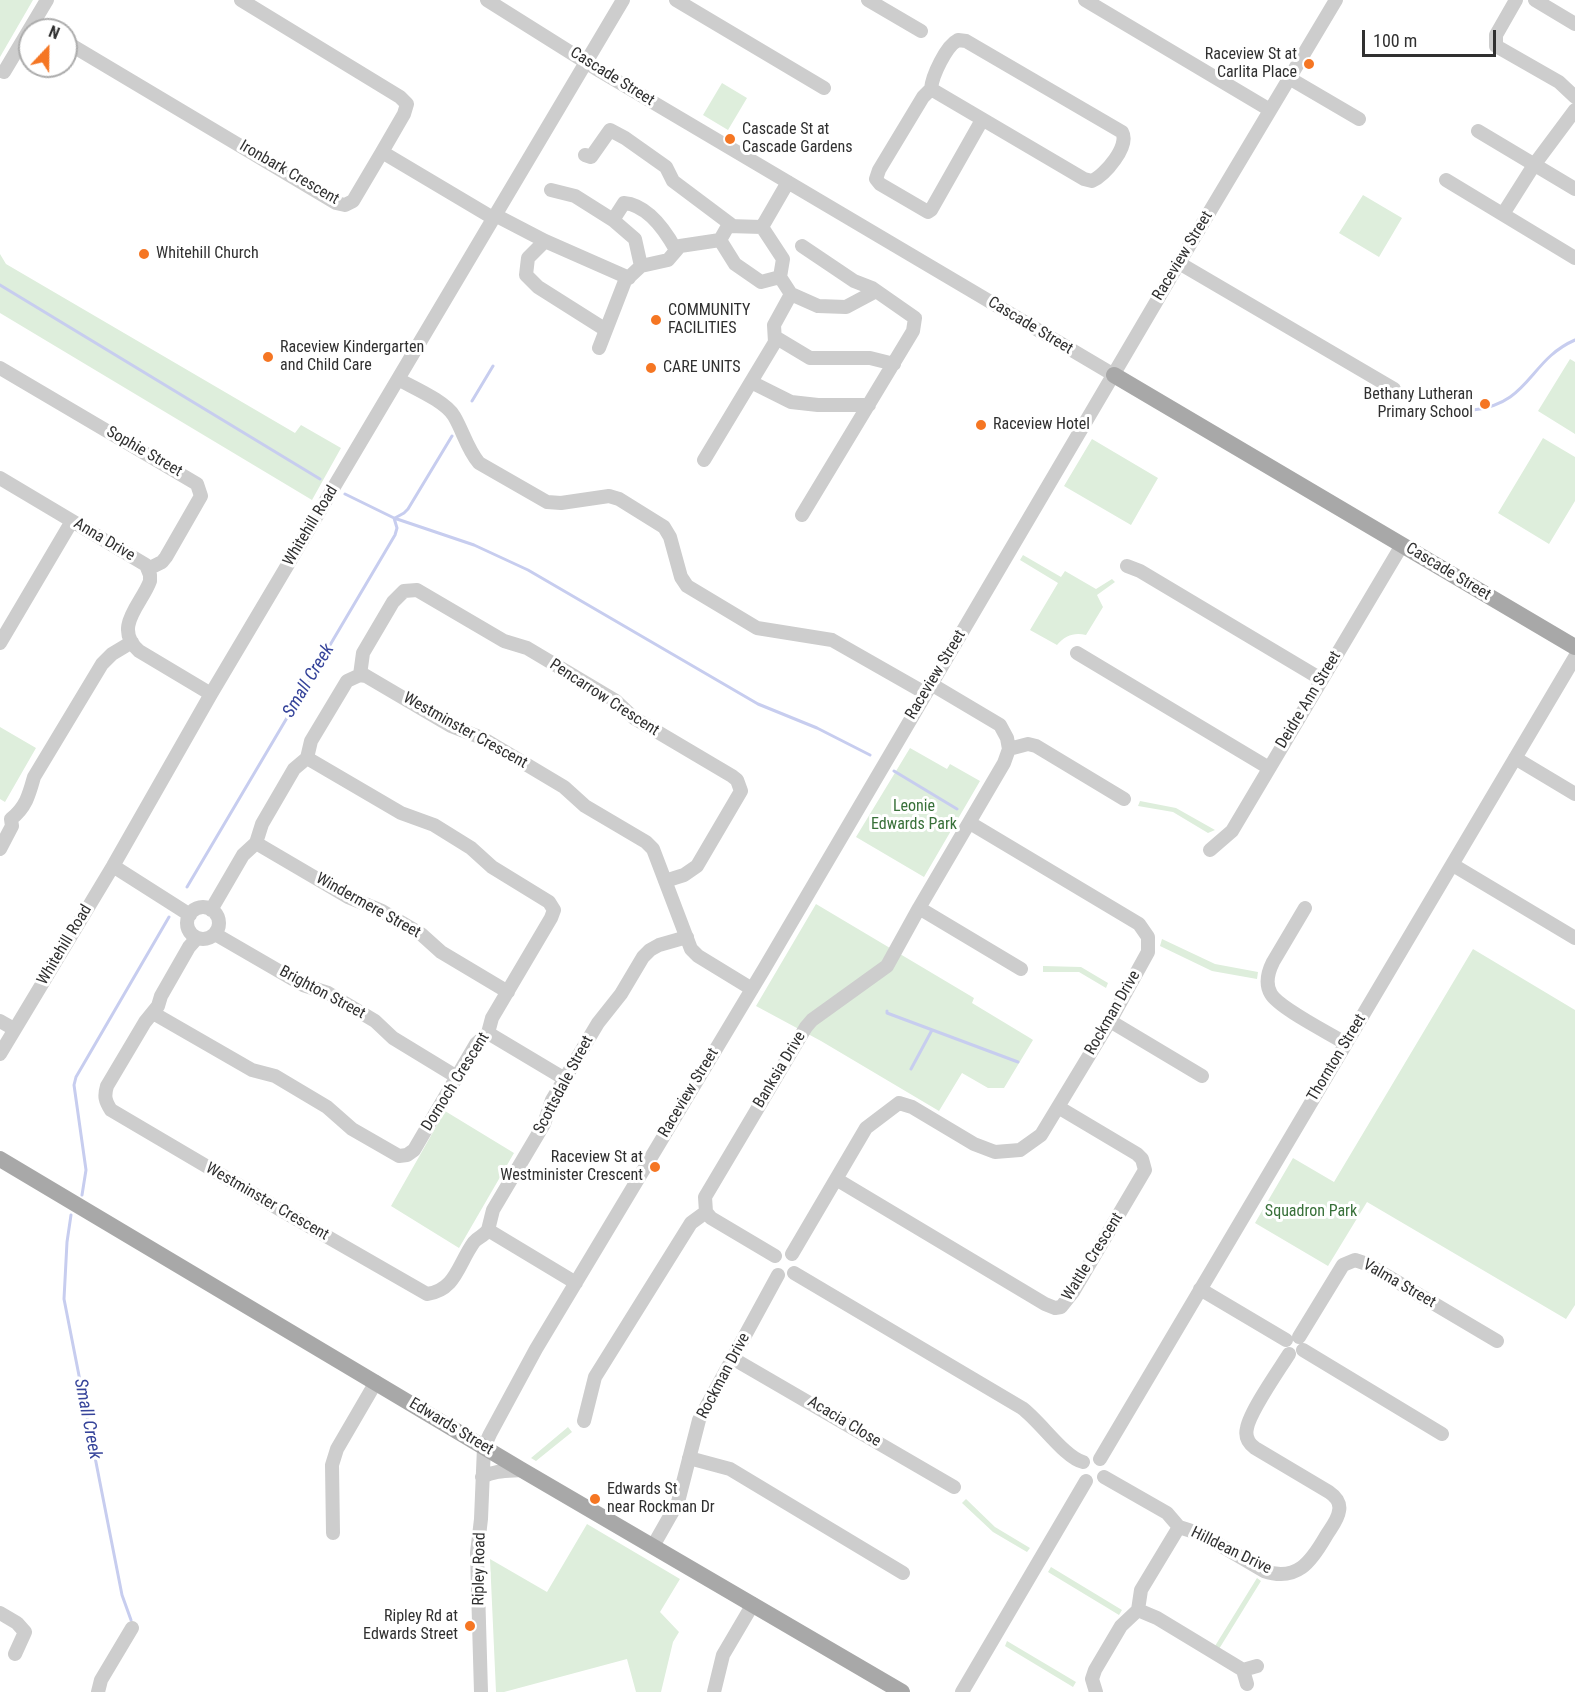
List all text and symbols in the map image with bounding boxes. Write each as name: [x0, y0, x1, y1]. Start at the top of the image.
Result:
north arrow: [18, 18, 78, 78]
scale bar: [1365, 18, 1498, 56]
text: N: [46, 22, 62, 43]
text: 100 m: [1373, 30, 1417, 51]
street label: Cascade Street: [566, 44, 658, 110]
place label: Raceview St at Carlita Place: [1205, 45, 1297, 83]
marker: Raceview St at Carlita Place: [1302, 57, 1316, 71]
place label: Cascade St at Cascade Gardens: [742, 120, 853, 158]
marker: Cascade St at Cascade Gardens: [723, 132, 737, 146]
street label: Ironbark Crescent: [236, 137, 342, 209]
street label: Raceview Street: [1149, 208, 1217, 304]
place label: Whitehill Church: [156, 244, 259, 264]
marker: Whitehill Church: [137, 247, 151, 261]
street label: Cascade Street: [984, 293, 1076, 359]
place label: COMMUNITY FACILITIES: [668, 301, 750, 339]
marker: COMMUNITY FACILITIES: [649, 313, 663, 327]
place label: Raceview Kindergarten and Child Care: [280, 338, 424, 376]
marker: Raceview Kindergarten and Child Care: [261, 350, 275, 364]
place label: CARE UNITS: [663, 358, 741, 378]
marker: CARE UNITS: [644, 361, 658, 375]
place label: Bethany Lutheran Primary School: [1364, 385, 1473, 423]
marker: Bethany Lutheran Primary School: [1478, 397, 1492, 411]
place label: Raceview Hotel: [993, 415, 1090, 435]
marker: Raceview Hotel: [974, 418, 988, 432]
street label: Sophie Street: [103, 423, 185, 481]
street label: Whitehill Road: [280, 482, 342, 570]
street label: Anna Drive: [70, 514, 138, 566]
street label: Cascade Street: [1402, 539, 1494, 605]
street label: Raceview Street: [902, 627, 970, 723]
water label: Small Creek: [279, 640, 339, 722]
street label: Deidre Ann Street: [1272, 648, 1346, 752]
street label: Pencarrow Crescent: [546, 655, 662, 741]
street label: Westminster Crescent: [400, 689, 530, 773]
park label: Leonie Edwards Park: [871, 797, 957, 835]
street label: Windermere Street: [312, 869, 424, 943]
street label: Whitehill Road: [34, 901, 96, 989]
street label: Brighton Street: [276, 962, 368, 1024]
street label: Rockman Drive: [1081, 967, 1145, 1059]
street label: Thornton Street: [1303, 1011, 1371, 1105]
street label: Banksia Drive: [750, 1028, 810, 1112]
street label: Dornoch Crescent: [418, 1029, 494, 1135]
street label: Scottsdale Street: [530, 1033, 598, 1137]
street label: Raceview Street: [655, 1045, 723, 1141]
place label: Raceview St at Westminister Crescent: [500, 1148, 643, 1186]
street label: Westminster Crescent: [202, 1159, 332, 1245]
marker: Raceview St at Westminister Crescent: [648, 1160, 662, 1174]
park label: Squadron Park: [1265, 1202, 1357, 1222]
street label: Wattle Crescent: [1058, 1210, 1128, 1304]
street label: Valma Street: [1359, 1255, 1439, 1313]
street label: Rockman Drive: [693, 1330, 755, 1422]
water label: Small Creek: [69, 1377, 105, 1461]
street label: Acacia Close: [804, 1393, 884, 1451]
street label: Edwards Street: [405, 1394, 497, 1460]
place label: Edwards St near Rockman Dr: [607, 1480, 715, 1518]
marker: Edwards St near Rockman Dr: [588, 1492, 602, 1506]
street label: Hilldean Drive: [1188, 1523, 1274, 1579]
street label: Ripley Road: [470, 1532, 490, 1606]
place label: Ripley Rd at Edwards Street: [363, 1607, 458, 1645]
marker: Ripley Rd at Edwards Street: [463, 1619, 477, 1633]

